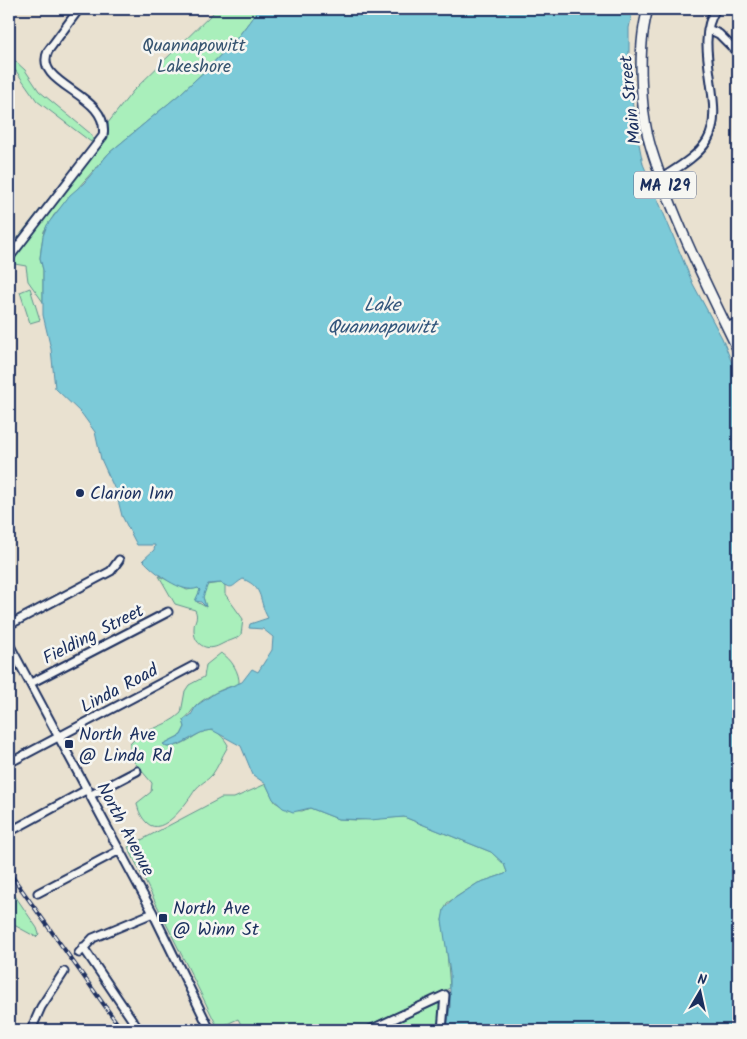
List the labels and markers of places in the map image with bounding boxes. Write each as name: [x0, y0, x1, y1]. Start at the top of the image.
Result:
place label: Clarion Inn: [90, 480, 174, 509]
marker: Clarion Inn: [74, 487, 86, 499]
place label: North Ave @ Linda Rd: [79, 721, 172, 771]
marker: North Ave @ Linda Rd: [63, 738, 75, 750]
place label: North Ave @ Winn St: [173, 895, 260, 945]
marker: North Ave @ Winn St: [157, 912, 169, 924]

